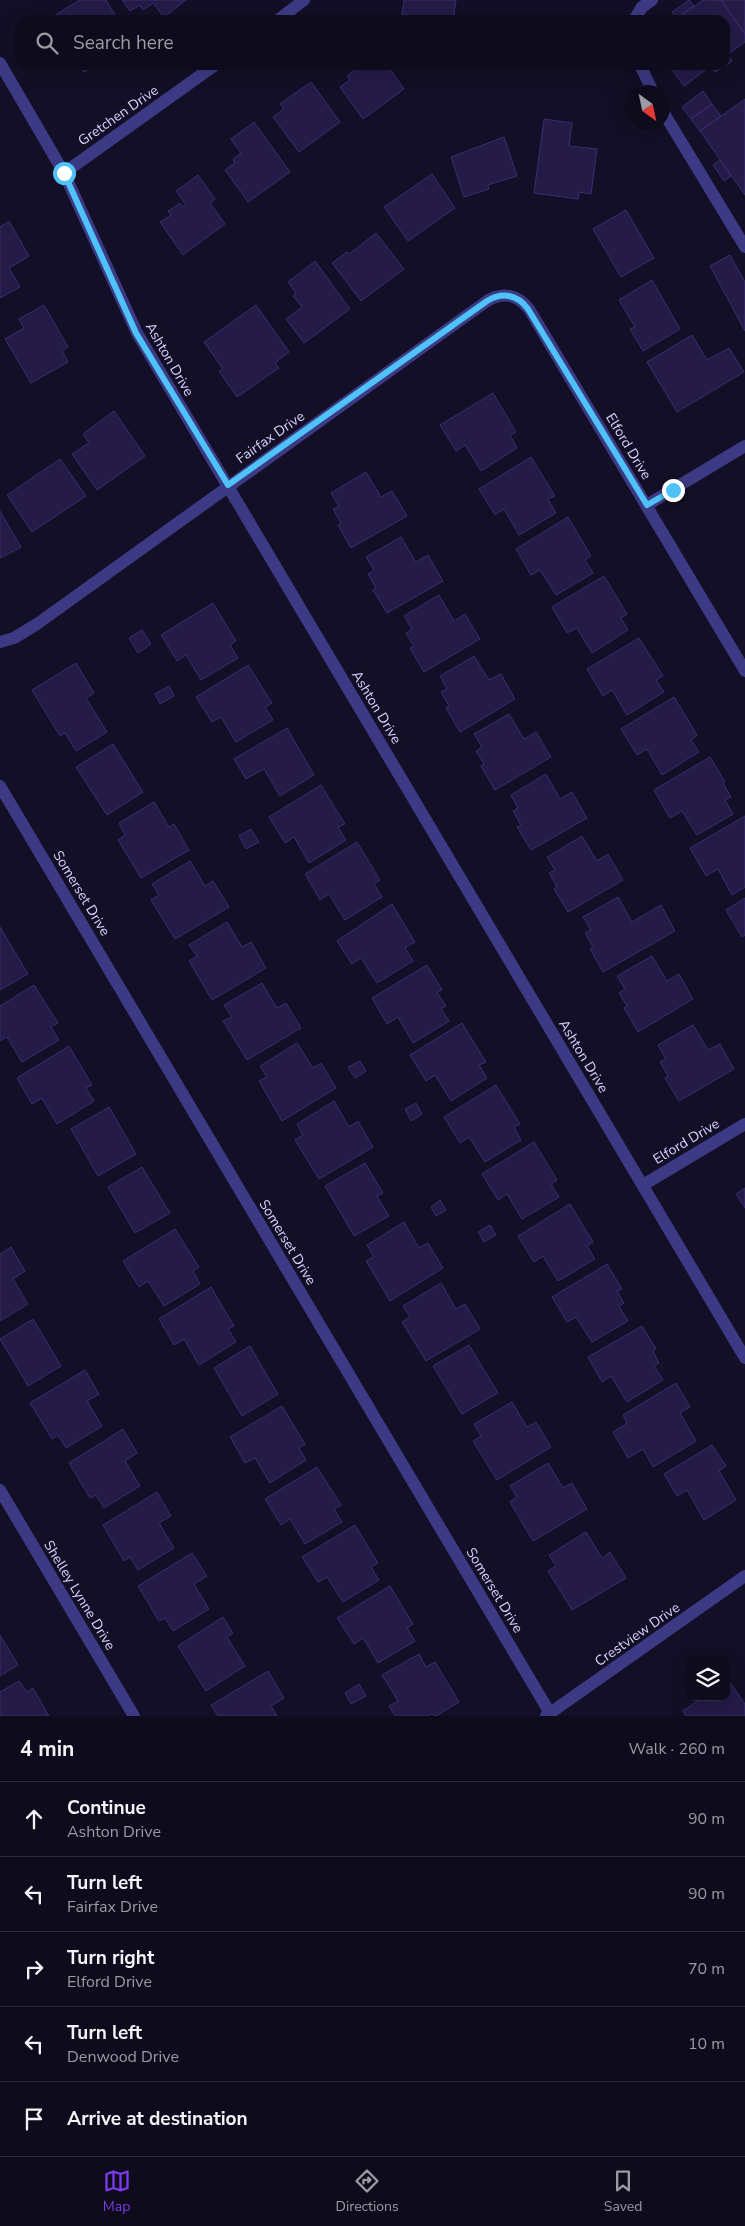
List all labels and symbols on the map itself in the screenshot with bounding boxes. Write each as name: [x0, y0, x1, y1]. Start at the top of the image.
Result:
street label: Gretchen Drive: [74, 81, 162, 150]
north arrow: [625, 85, 670, 130]
route start: [53, 162, 76, 185]
street label: Ashton Drive: [141, 319, 198, 400]
street label: Fairfax Drive: [232, 407, 308, 468]
street label: Elford Drive: [601, 410, 656, 483]
route end: [662, 479, 685, 502]
street label: Ashton Drive: [347, 667, 406, 747]
street label: Somerset Drive: [49, 847, 115, 940]
street label: Ashton Drive: [554, 1016, 613, 1096]
street label: Elford Drive: [650, 1114, 723, 1169]
street label: Somerset Drive: [255, 1196, 321, 1289]
street label: Shelley Lynne Drive: [39, 1537, 120, 1654]
street label: Somerset Drive: [462, 1544, 528, 1637]
street label: Crestview Drive: [591, 1598, 684, 1671]

